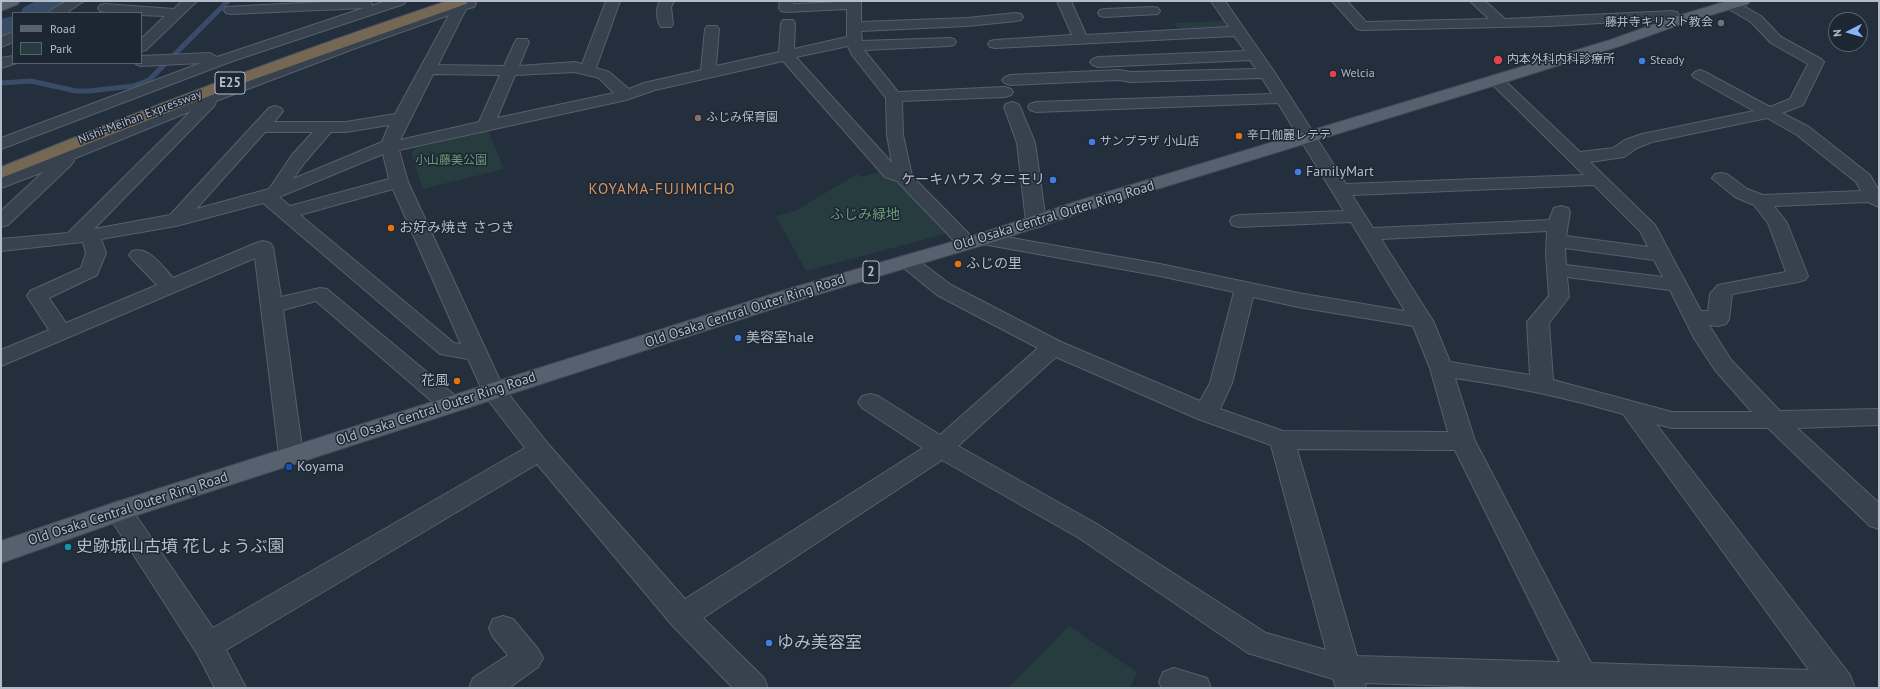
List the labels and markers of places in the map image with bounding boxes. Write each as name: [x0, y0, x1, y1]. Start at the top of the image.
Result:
place label: 藤井寺キリスト教会: [1605, 16, 1713, 30]
marker: 藤井寺キリスト教会: [1716, 18, 1726, 28]
place label: 内本外科内科診療所: [1507, 53, 1615, 67]
marker: 内本外科内科診療所: [1492, 54, 1504, 66]
place label: Steady: [1650, 54, 1684, 68]
marker: Steady: [1637, 56, 1647, 66]
place label: Welcia: [1341, 67, 1375, 81]
marker: Welcia: [1328, 69, 1338, 79]
place label: ふじみ保育園: [706, 111, 778, 125]
marker: ふじみ保育園: [693, 113, 703, 123]
place label: 辛口伽麗レテテ: [1247, 129, 1331, 143]
marker: 辛口伽麗レテテ: [1234, 131, 1244, 141]
place label: サンプラザ 小山店: [1100, 135, 1199, 149]
marker: サンプラザ 小山店: [1087, 137, 1097, 147]
place label: FamilyMart: [1306, 164, 1374, 180]
marker: FamilyMart: [1293, 167, 1303, 177]
place label: ケーキハウス タニモリ: [901, 172, 1045, 188]
marker: ケーキハウス タニモリ: [1048, 175, 1058, 185]
place label: お好み焼き さつき: [399, 220, 515, 236]
marker: お好み焼き さつき: [386, 223, 396, 233]
place label: ふじの里: [966, 256, 1022, 272]
marker: ふじの里: [953, 259, 963, 269]
place label: 美容室hale: [746, 330, 814, 346]
marker: 美容室hale: [733, 333, 743, 343]
place label: 花風: [421, 373, 449, 389]
marker: 花風: [452, 376, 462, 386]
place label: Koyama: [297, 459, 344, 475]
marker: Koyama: [284, 462, 294, 472]
place label: 史跡城山古墳 花しょうぶ園: [76, 537, 285, 557]
marker: 史跡城山古墳 花しょうぶ園: [63, 542, 73, 552]
place label: ゆみ美容室: [777, 633, 862, 653]
marker: ゆみ美容室: [764, 638, 774, 648]

